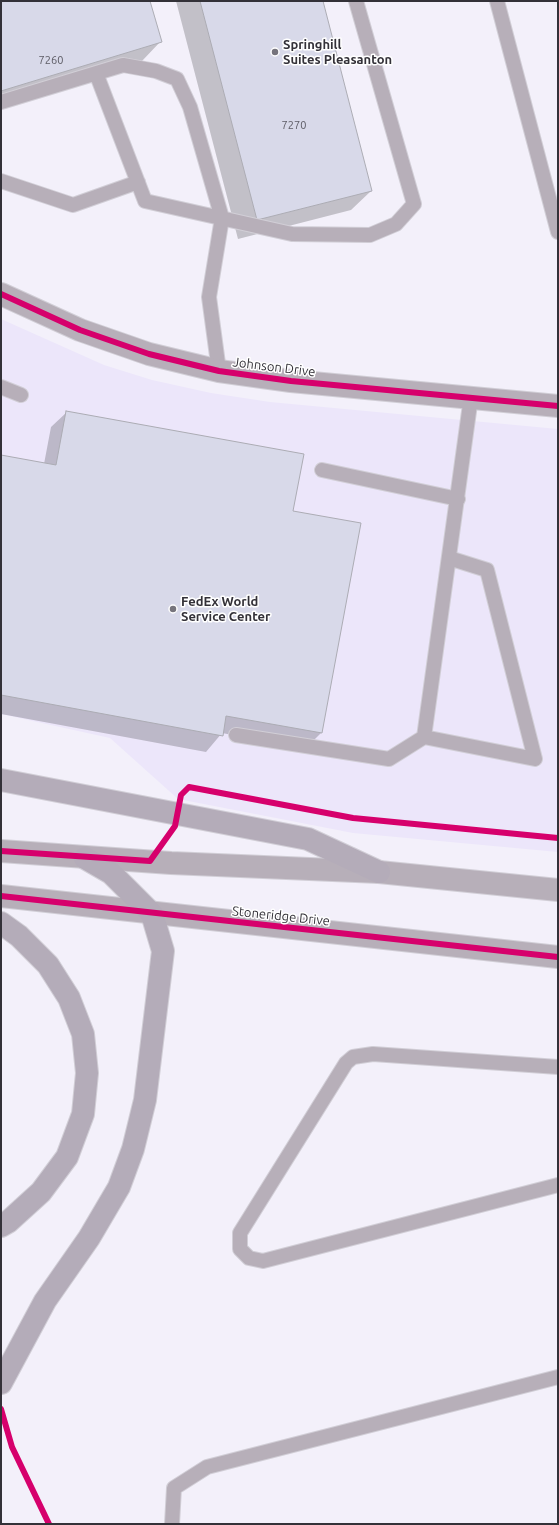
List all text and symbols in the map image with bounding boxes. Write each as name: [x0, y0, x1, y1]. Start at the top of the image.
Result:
place label: Springhill Suites Pleasanton: [283, 37, 392, 68]
marker: Springhill Suites Pleasanton: [270, 47, 280, 57]
house number: 7260: [39, 53, 63, 67]
house number: 7270: [282, 118, 306, 132]
street label: Johnson Drive: [232, 354, 316, 380]
place label: FedEx World Service Center: [181, 594, 270, 625]
marker: FedEx World Service Center: [168, 604, 178, 614]
street label: Stoneridge Drive: [231, 903, 331, 929]

